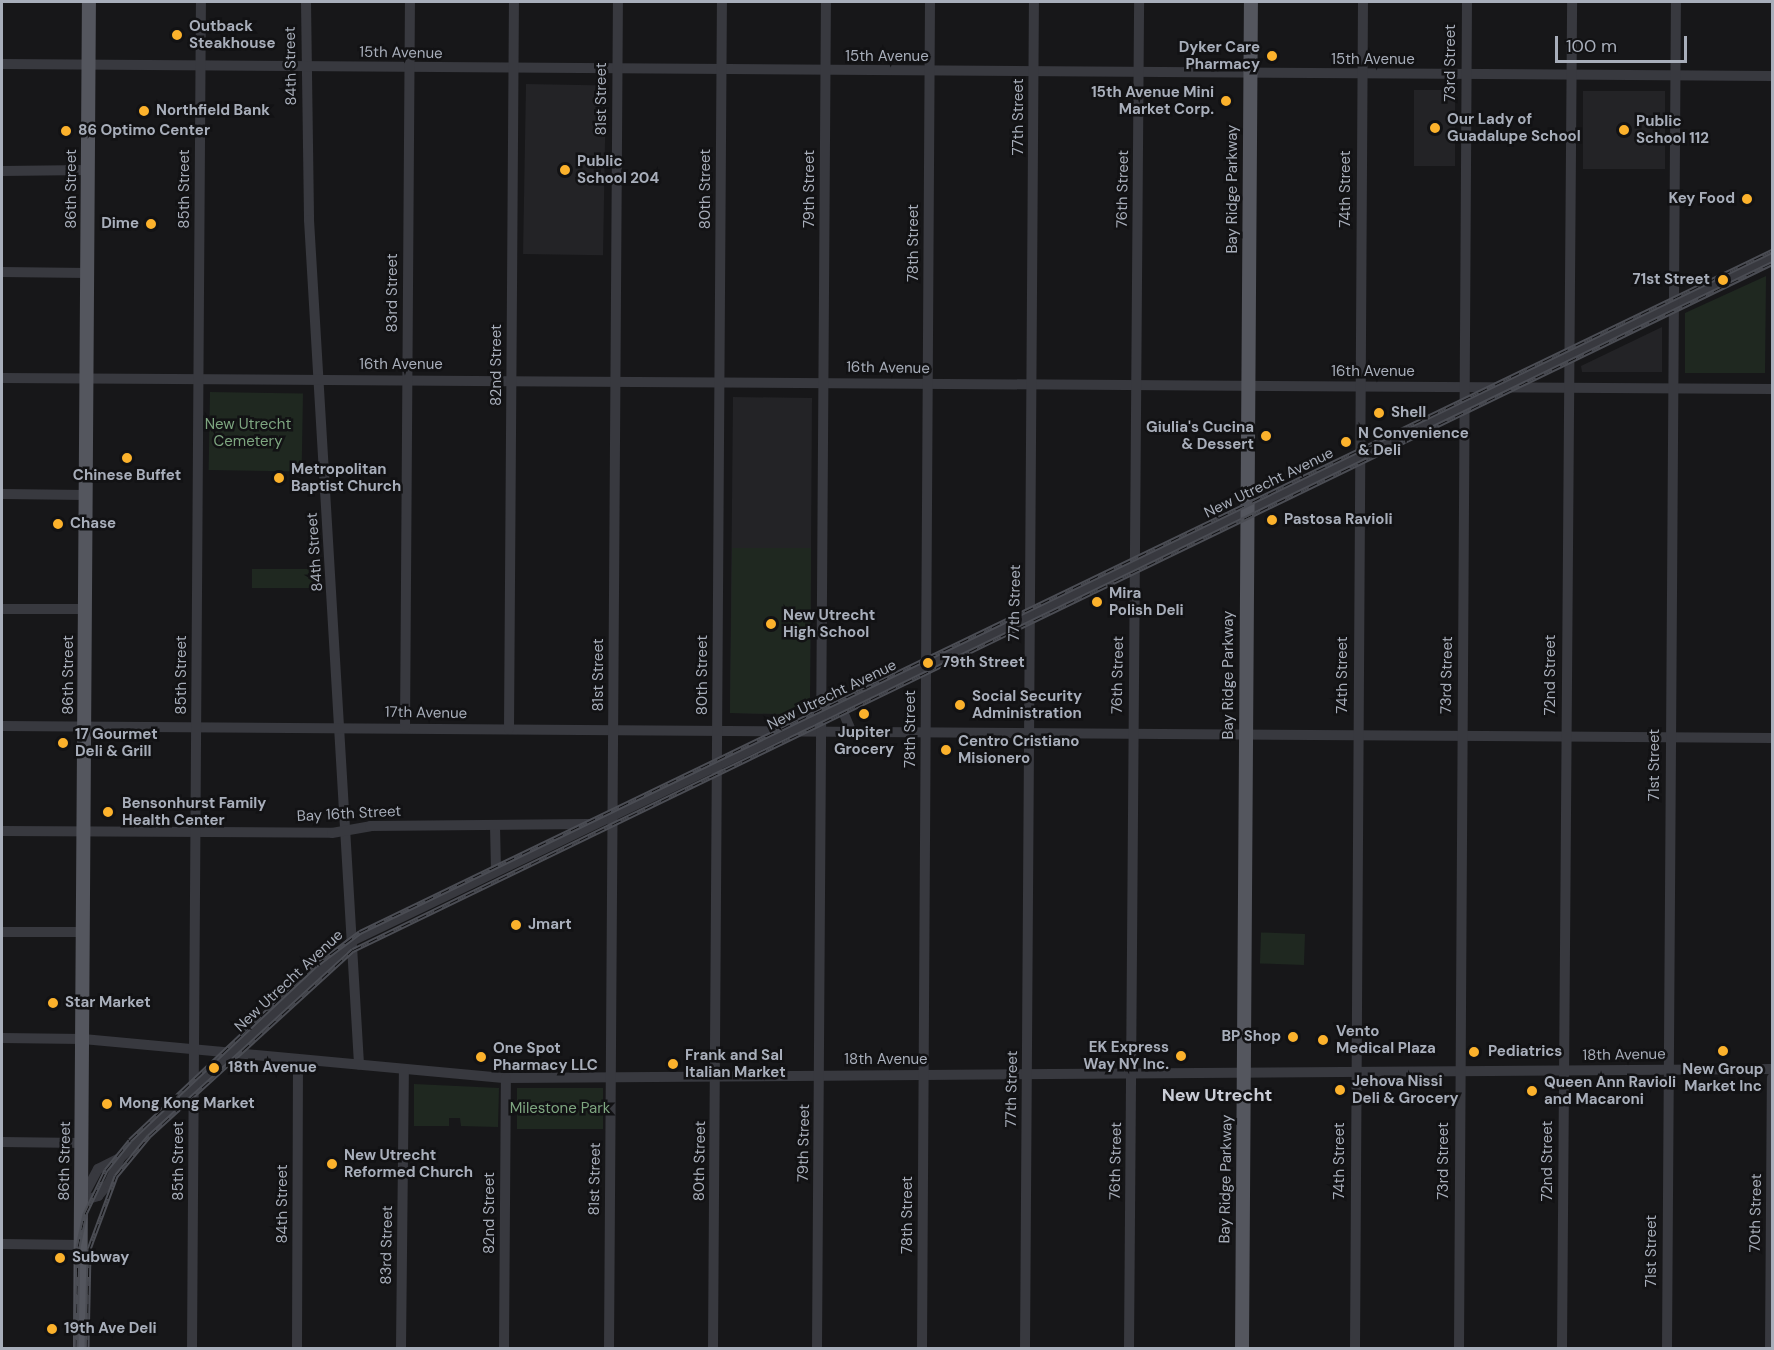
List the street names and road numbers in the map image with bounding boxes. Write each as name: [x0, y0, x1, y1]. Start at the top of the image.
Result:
street label: 73rd Street: [1442, 24, 1460, 102]
street label: 84th Street: [281, 26, 301, 106]
street label: 15th Avenue: [359, 43, 443, 63]
street label: 15th Avenue: [845, 48, 929, 66]
street label: 15th Avenue: [1331, 51, 1415, 69]
street label: 81st Street: [593, 62, 611, 136]
street label: 77th Street: [1010, 78, 1028, 156]
street label: Bay Ridge Parkway: [1224, 125, 1242, 253]
street label: 86th Street: [63, 149, 81, 229]
street label: 85th Street: [176, 149, 194, 229]
street label: 80th Street: [697, 149, 715, 229]
street label: 79th Street: [801, 150, 819, 228]
street label: 76th Street: [1113, 150, 1133, 228]
street label: 74th Street: [1337, 150, 1355, 228]
street label: 78th Street: [905, 204, 923, 282]
street label: 83rd Street: [384, 253, 402, 333]
street label: 82nd Street: [488, 324, 506, 406]
street label: 16th Avenue: [359, 356, 443, 374]
street label: 16th Avenue: [846, 358, 930, 378]
street label: 16th Avenue: [1331, 363, 1415, 381]
street label: New Utrecht Avenue: [1201, 444, 1337, 522]
street label: 84th Street: [303, 512, 327, 592]
street label: 77th Street: [1005, 564, 1025, 642]
street label: Bay Ridge Parkway: [1220, 611, 1238, 739]
street label: 86th Street: [60, 635, 78, 715]
street label: 85th Street: [173, 635, 191, 715]
street label: 80th Street: [694, 635, 712, 715]
street label: 72nd Street: [1542, 635, 1560, 715]
street label: 76th Street: [1108, 636, 1128, 714]
street label: 74th Street: [1334, 636, 1352, 714]
street label: 73rd Street: [1437, 636, 1457, 714]
street label: 81st Street: [590, 638, 608, 712]
street label: New Utrecht Avenue: [764, 656, 900, 734]
street label: 78th Street: [902, 690, 920, 768]
street label: 17th Avenue: [385, 703, 467, 723]
street label: 71st Street: [1646, 729, 1664, 801]
street label: Bay 16th Street: [296, 802, 402, 826]
street label: New Utrecht Avenue: [231, 926, 347, 1036]
street label: 18th Avenue: [1582, 1045, 1666, 1065]
street label: 77th Street: [1002, 1050, 1022, 1128]
street label: 18th Avenue: [844, 1051, 928, 1069]
street label: 79th Street: [794, 1104, 814, 1182]
street label: Bay Ridge Parkway: [1216, 1114, 1236, 1244]
street label: 86th Street: [55, 1121, 75, 1201]
street label: 85th Street: [170, 1121, 188, 1201]
street label: 80th Street: [690, 1121, 710, 1201]
street label: 72nd Street: [1539, 1121, 1557, 1201]
street label: 76th Street: [1106, 1122, 1126, 1200]
street label: 74th Street: [1331, 1122, 1349, 1200]
street label: 73rd Street: [1435, 1122, 1453, 1200]
street label: 81st Street: [585, 1142, 605, 1216]
street label: 84th Street: [274, 1164, 292, 1244]
street label: 82nd Street: [481, 1172, 499, 1254]
street label: 70th Street: [1746, 1173, 1766, 1253]
street label: 78th Street: [899, 1176, 917, 1254]
street label: 83rd Street: [377, 1205, 397, 1285]
street label: 71st Street: [1643, 1215, 1661, 1287]

